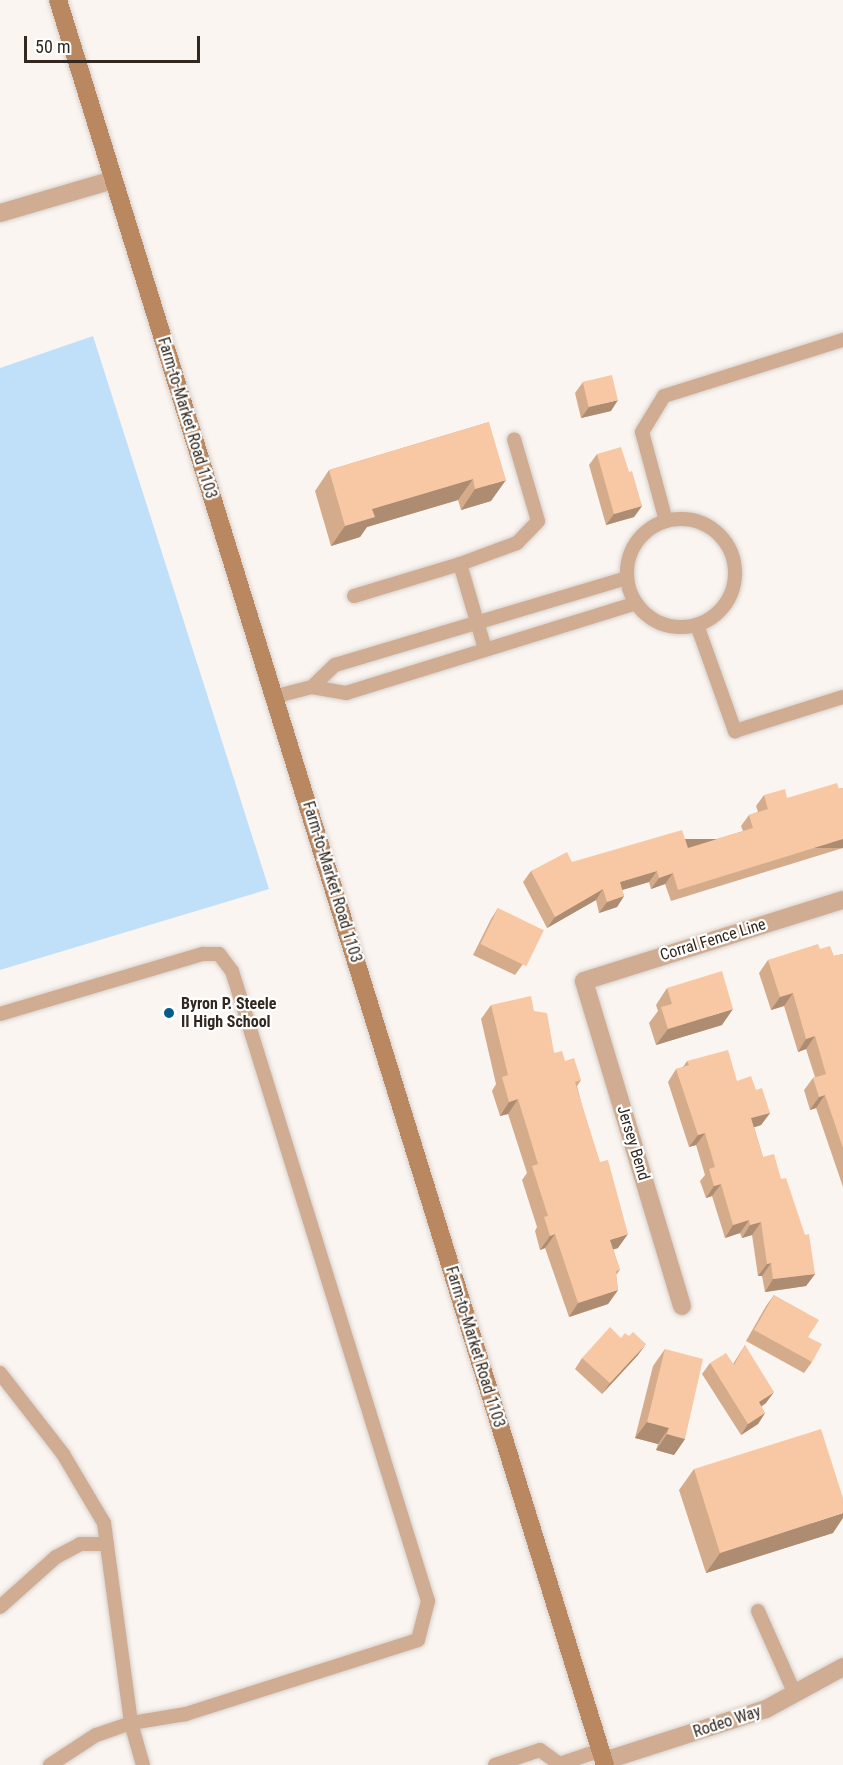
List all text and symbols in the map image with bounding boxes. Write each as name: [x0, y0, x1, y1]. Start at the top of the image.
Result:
scale bar: [27, 24, 202, 62]
text: 50 m: [35, 36, 70, 57]
street label: Farm-to-Market Road 1103: [153, 335, 221, 501]
street label: Farm-to-Market Road 1103: [298, 799, 366, 965]
street label: Corral Fence Line: [658, 915, 768, 965]
place label: Byron P. Steele II High School: [181, 994, 276, 1032]
marker: Byron P. Steele II High School: [162, 1006, 176, 1020]
street label: Jersey Bend: [613, 1103, 653, 1183]
street label: Farm-to-Market Road 1103: [441, 1264, 509, 1430]
street label: Rodeo Way: [691, 1702, 763, 1742]

